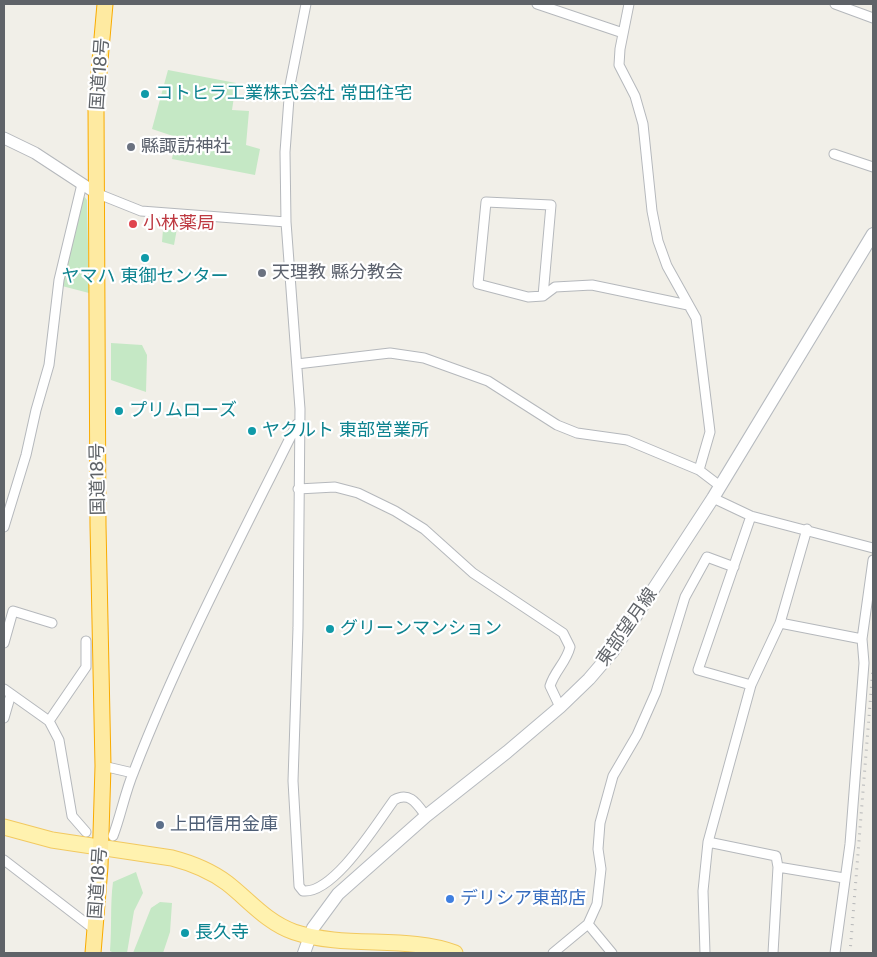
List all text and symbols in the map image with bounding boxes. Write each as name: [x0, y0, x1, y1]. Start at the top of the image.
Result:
street label: 国道18号: [87, 37, 113, 111]
place label: コトヒラ工業株式会社 常田住宅: [155, 83, 412, 105]
marker: コトヒラ工業株式会社 常田住宅: [139, 88, 151, 100]
place label: 縣諏訪神社: [141, 136, 231, 158]
marker: 縣諏訪神社: [125, 141, 137, 153]
place label: 小林薬局: [143, 213, 215, 235]
marker: 小林薬局: [127, 218, 139, 230]
marker: ヤマハ 東御センター: [139, 252, 151, 264]
place label: 天理教 縣分教会: [272, 262, 403, 284]
place label: ヤマハ 東御センター: [61, 266, 229, 288]
marker: 天理教 縣分教会: [256, 267, 268, 279]
place label: プリムローズ: [129, 400, 237, 422]
marker: プリムローズ: [113, 405, 125, 417]
place label: ヤクルト 東部営業所: [262, 420, 429, 442]
marker: ヤクルト 東部営業所: [246, 425, 258, 437]
street label: 国道18号: [87, 443, 109, 515]
street label: 東部望月線: [592, 584, 662, 670]
place label: グリーンマンション: [340, 618, 502, 640]
marker: グリーンマンション: [324, 623, 336, 635]
place label: 上田信用金庫: [170, 814, 278, 836]
marker: 上田信用金庫: [154, 819, 166, 831]
street label: 国道18号: [85, 846, 111, 920]
place label: デリシア東部店: [460, 888, 586, 910]
marker: デリシア東部店: [444, 893, 456, 905]
place label: 長久寺: [195, 922, 249, 944]
marker: 長久寺: [179, 927, 191, 939]

